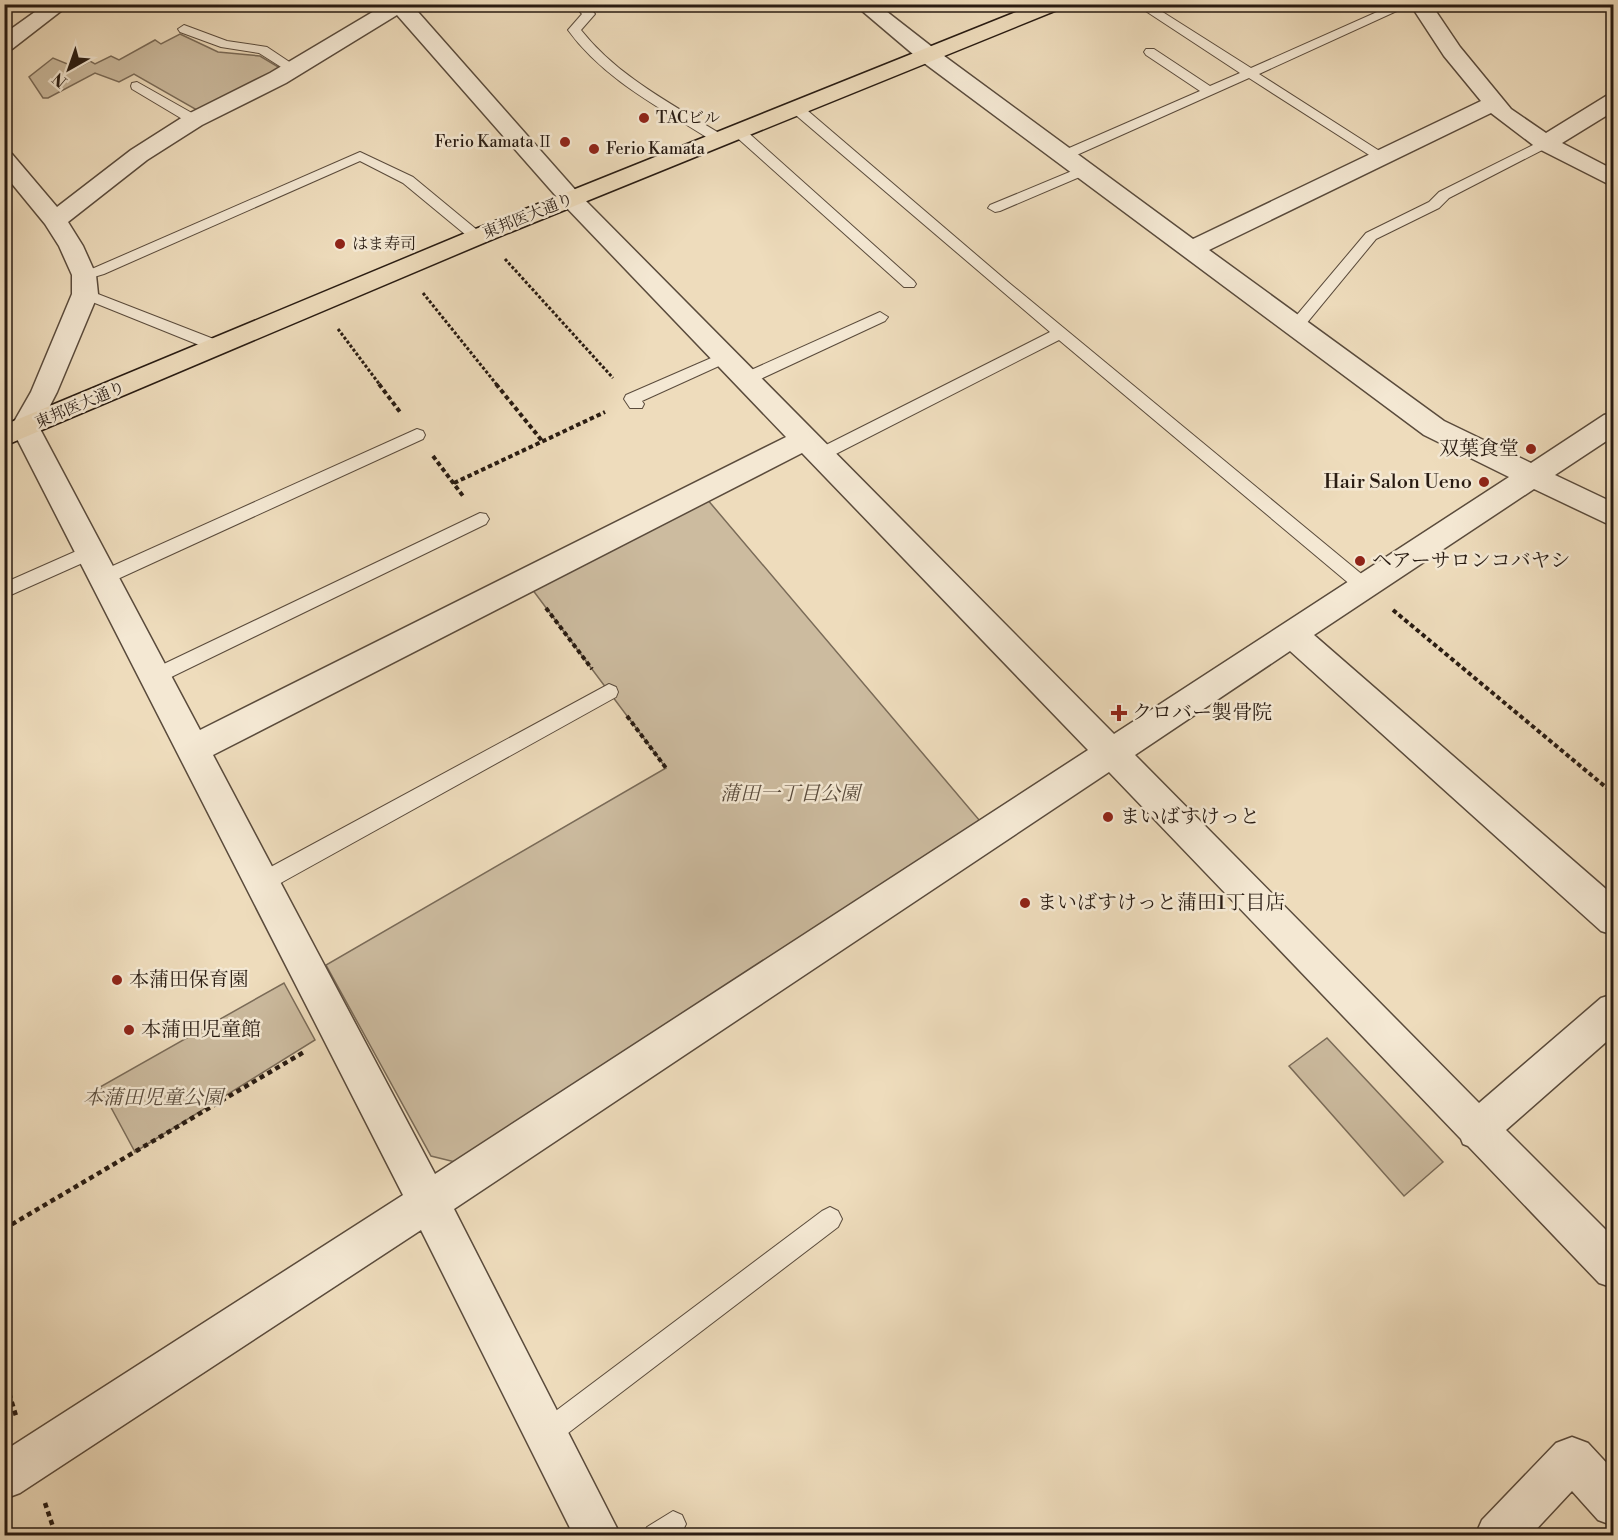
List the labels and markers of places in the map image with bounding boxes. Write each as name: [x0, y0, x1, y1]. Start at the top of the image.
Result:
place label: TACビル: [656, 108, 720, 128]
marker: TACビル: [637, 111, 651, 125]
place label: Ferio Kamata Ⅱ: [435, 132, 553, 152]
marker: Ferio Kamata Ⅱ: [558, 135, 572, 149]
place label: Ferio Kamata: [606, 139, 706, 159]
marker: Ferio Kamata: [587, 142, 601, 156]
place label: はま寿司: [352, 234, 416, 254]
marker: はま寿司: [333, 237, 347, 251]
place label: 双葉食堂: [1439, 437, 1519, 462]
marker: 双葉食堂: [1524, 442, 1538, 456]
place label: Hair Salon Ueno: [1324, 470, 1472, 495]
marker: Hair Salon Ueno: [1477, 475, 1491, 489]
place label: ヘアーサロンコバヤシ: [1372, 549, 1571, 574]
marker: ヘアーサロンコバヤシ: [1353, 554, 1367, 568]
place label: クロバー製骨院: [1132, 701, 1272, 726]
marker: クロバー製骨院: [1110, 704, 1128, 722]
place label: まいばすけっと: [1120, 805, 1260, 830]
marker: まいばすけっと: [1101, 810, 1115, 824]
place label: まいばすけっと蒲田1丁目店: [1037, 891, 1286, 916]
marker: まいばすけっと蒲田1丁目店: [1018, 896, 1032, 910]
place label: 本蒲田保育園: [129, 968, 249, 993]
marker: 本蒲田保育園: [110, 973, 124, 987]
place label: 本蒲田児童館: [141, 1018, 261, 1043]
marker: 本蒲田児童館: [122, 1023, 136, 1037]

